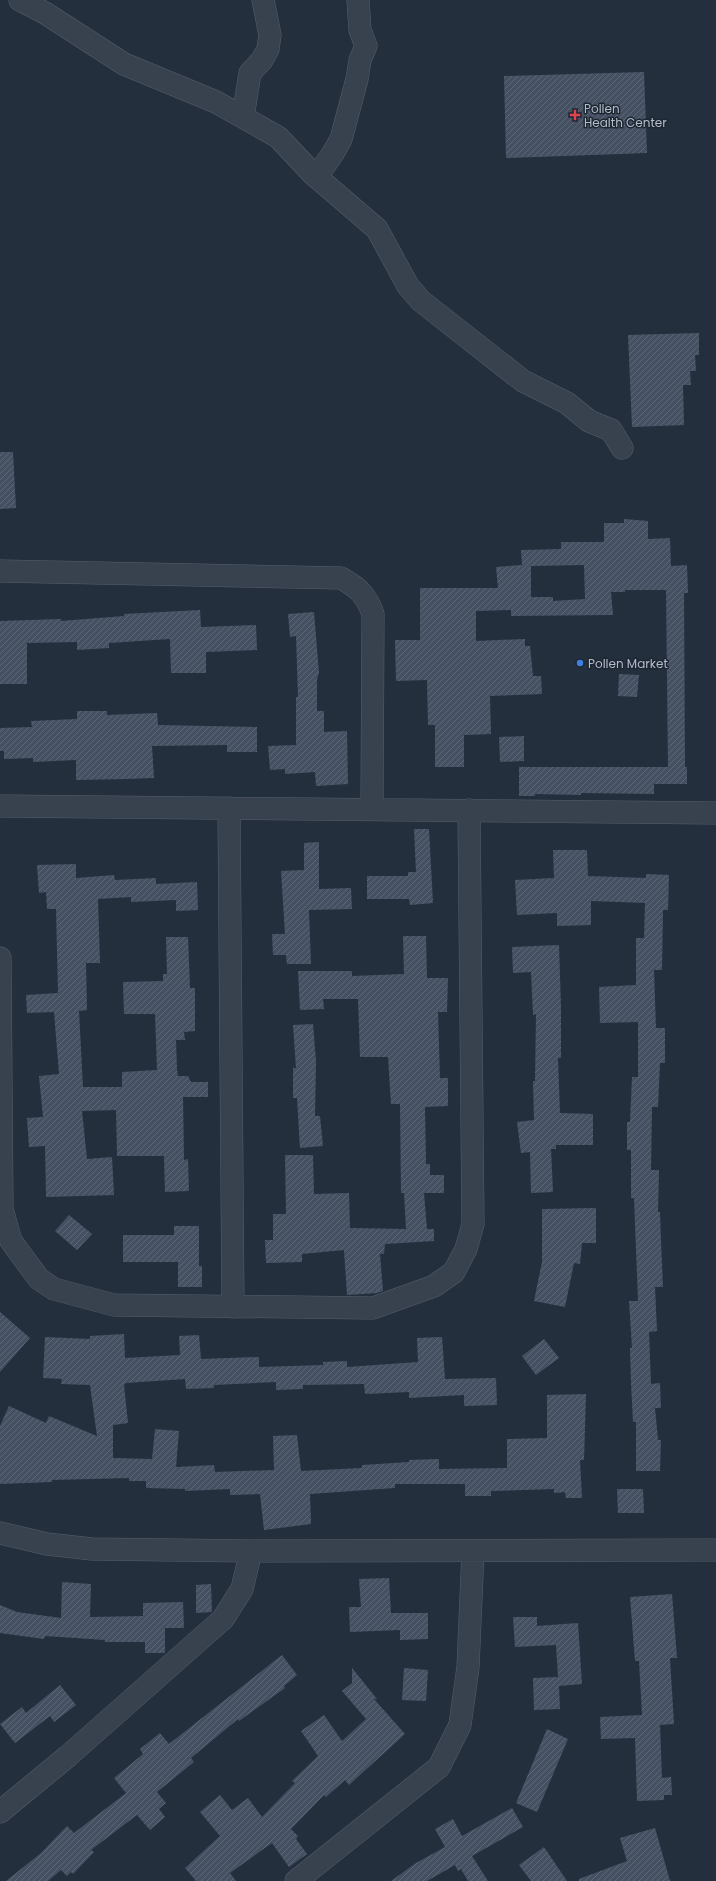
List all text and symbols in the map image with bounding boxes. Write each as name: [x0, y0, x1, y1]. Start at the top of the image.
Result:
place label: Pollen Health Center: [584, 100, 667, 131]
marker: Pollen Health Center: [569, 109, 581, 121]
place label: Pollen Market: [588, 655, 668, 672]
marker: Pollen Market: [575, 658, 585, 668]

